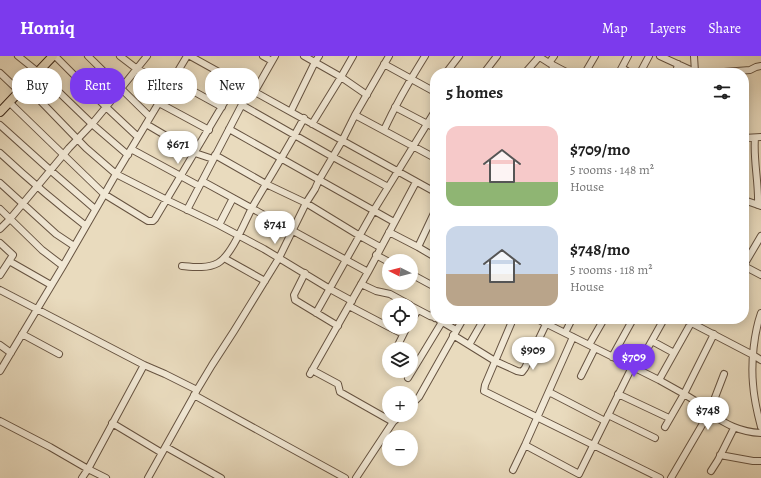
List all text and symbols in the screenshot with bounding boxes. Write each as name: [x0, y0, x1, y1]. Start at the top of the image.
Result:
text: Homiq: [20, 15, 75, 41]
text: Map: [602, 19, 628, 38]
text: Layers: [650, 19, 686, 38]
text: Share: [708, 19, 741, 38]
chip: Buy: [12, 68, 62, 104]
chip: Rent: [70, 68, 125, 104]
chip: Filters: [133, 68, 197, 104]
chip: New: [205, 68, 259, 104]
text: 5 homes: [446, 81, 503, 104]
icon: filters: [711, 81, 733, 103]
pin: $671: [154, 131, 202, 165]
text: $671: [167, 135, 189, 152]
text: $709/mo: [570, 138, 630, 161]
icon: home: [478, 142, 526, 190]
text: 5 rooms · 148 m²: [570, 161, 654, 178]
text: House: [570, 178, 604, 195]
pin: $741: [251, 211, 299, 245]
text: $741: [264, 215, 286, 232]
text: $748/mo: [570, 238, 630, 261]
icon: home: [478, 242, 526, 290]
north arrow: [382, 254, 418, 290]
map controls: [382, 254, 418, 466]
text: 5 rooms · 118 m²: [570, 261, 653, 278]
text: House: [570, 278, 604, 295]
button: locate: [382, 298, 418, 334]
pin: $909: [509, 337, 557, 371]
text: $909: [521, 341, 545, 358]
button: layers: [382, 342, 418, 378]
pin: $709: [610, 344, 658, 378]
text: $709: [622, 348, 646, 365]
button: +: [382, 386, 418, 422]
pin: $748: [684, 397, 732, 431]
text: $748: [696, 401, 720, 418]
button: −: [382, 430, 418, 466]

